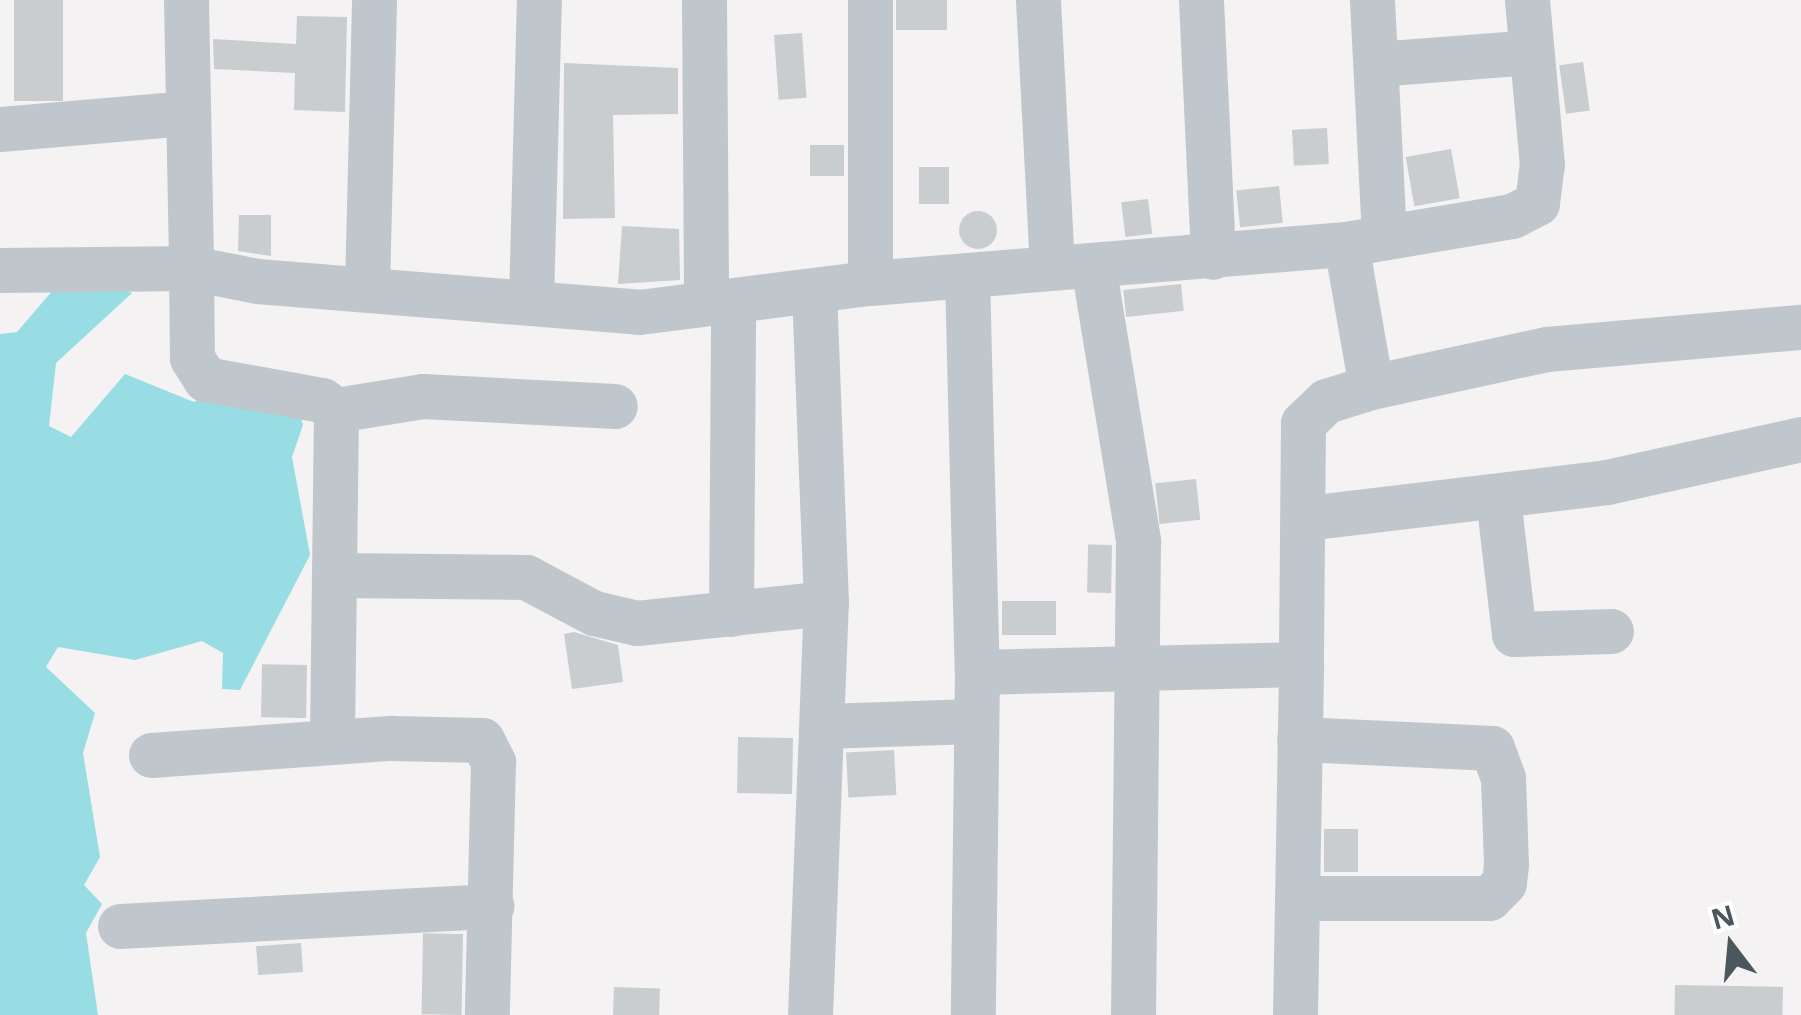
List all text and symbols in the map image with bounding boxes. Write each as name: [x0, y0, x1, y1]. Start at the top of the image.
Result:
north arrow: [1681, 895, 1781, 995]
text: N: [1707, 895, 1739, 938]

